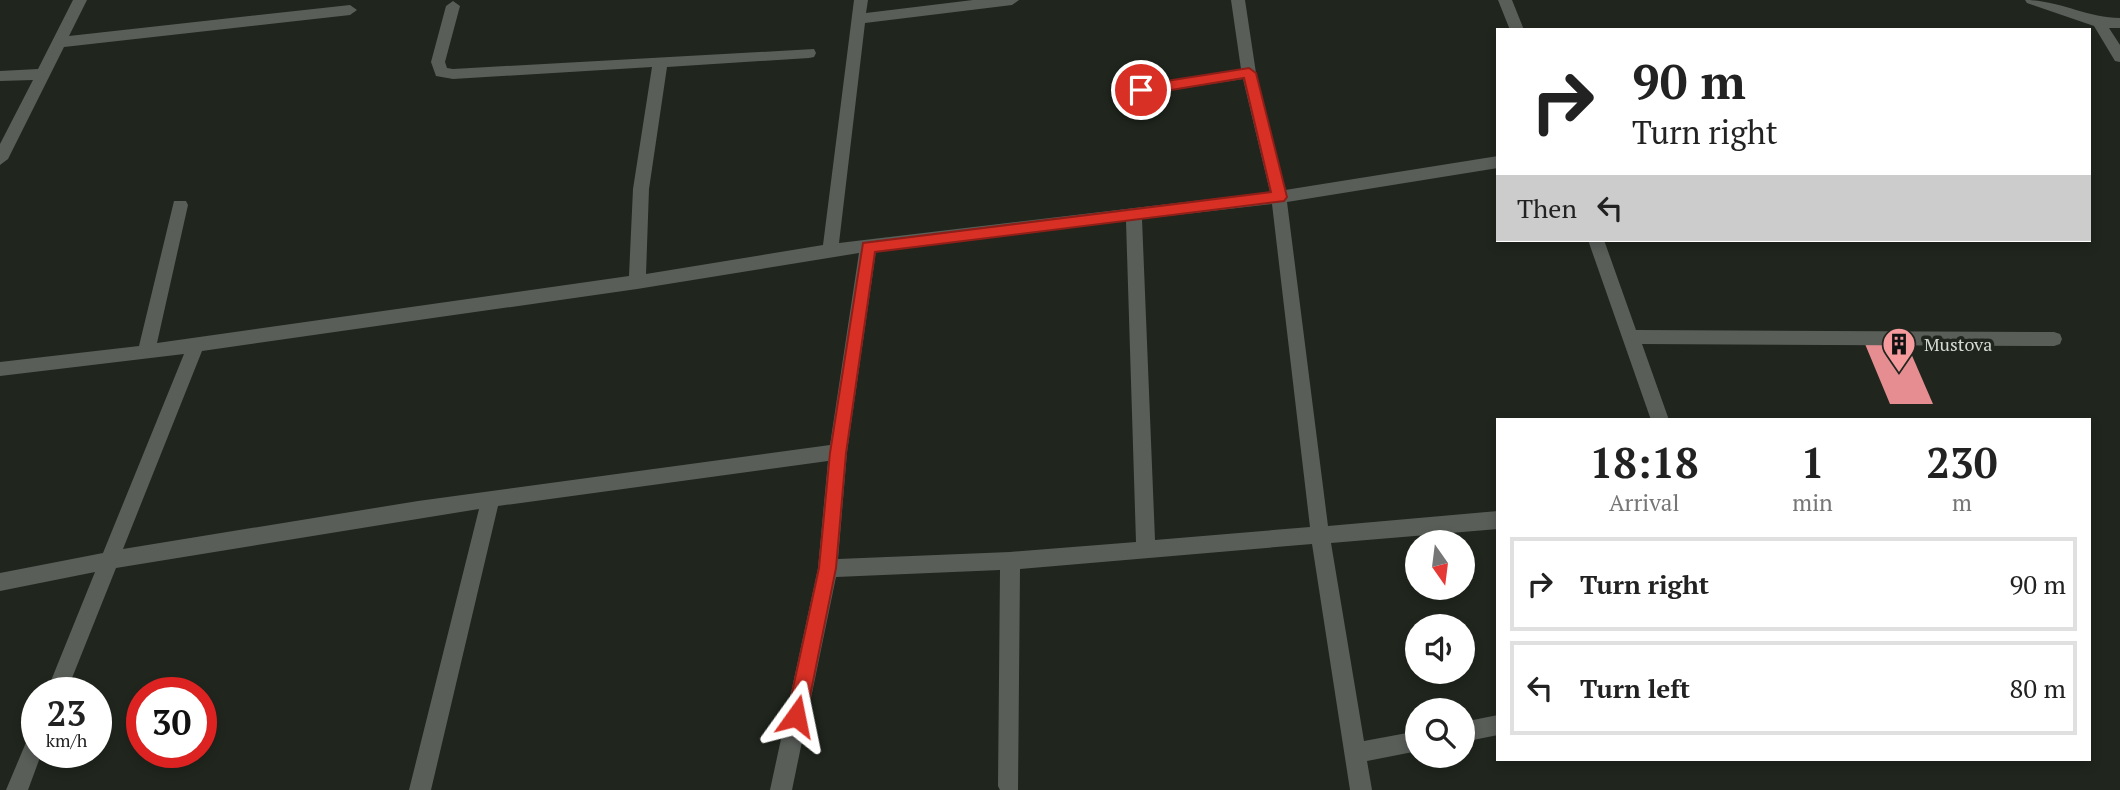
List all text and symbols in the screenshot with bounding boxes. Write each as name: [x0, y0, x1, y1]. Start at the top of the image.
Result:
text: 90 m: [1632, 48, 1746, 113]
icon: right: [1517, 56, 1608, 147]
pin: [1111, 60, 1171, 120]
icon: arrive: [1122, 71, 1160, 109]
text: Turn right: [1632, 111, 1778, 153]
icon: left: [1591, 189, 1629, 227]
text: Then: [1517, 191, 1577, 225]
building icon: Mustova: [1880, 325, 1918, 374]
place label: Mustova: [1924, 332, 1992, 356]
text: 18:18: [1590, 434, 1699, 490]
text: 1: [1801, 434, 1824, 490]
text: 230: [1926, 434, 1997, 490]
text: Arrival: [1609, 487, 1679, 518]
text: min: [1792, 487, 1833, 518]
text: m: [1952, 487, 1972, 518]
north arrow: [1405, 530, 1475, 600]
map controls: [1405, 530, 1475, 768]
icon: right: [1521, 565, 1559, 603]
text: Turn right: [1580, 567, 1709, 601]
text: 90 m: [2010, 567, 2066, 601]
button: sound: [1405, 614, 1475, 684]
icon: left: [1521, 669, 1559, 707]
text: Turn left: [1580, 671, 1690, 705]
text: 80 m: [2010, 671, 2066, 705]
speed limit sign: 30: [126, 677, 217, 768]
position arrow: [759, 679, 833, 753]
text: 23: [47, 690, 86, 736]
button: search: [1405, 698, 1475, 768]
text: km/h: [46, 728, 87, 752]

